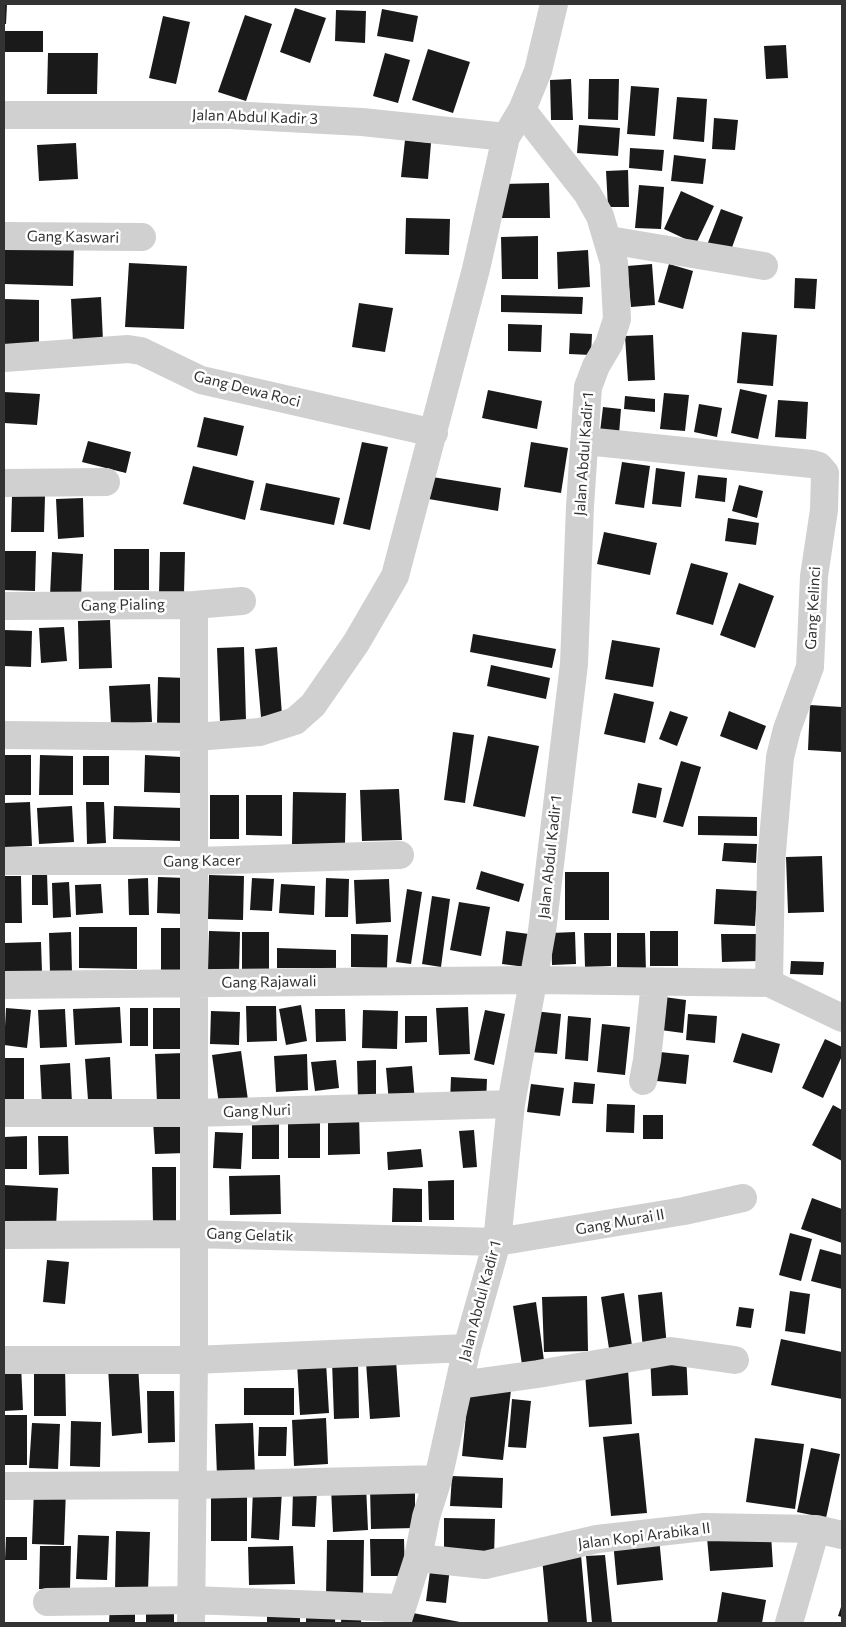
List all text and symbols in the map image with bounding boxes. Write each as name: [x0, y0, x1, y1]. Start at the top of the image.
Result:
street label: Jalan Abdul Kadir 3: [192, 106, 318, 128]
street label: Gang Kaswari: [27, 227, 119, 247]
street label: Gang Dewa Roci: [192, 367, 302, 411]
street label: Jalan Abdul Kadir 1: [571, 392, 597, 516]
street label: Gang Kelinci: [802, 566, 824, 650]
street label: Gang Pialing: [81, 595, 165, 615]
street label: Jalan Abdul Kadir 1: [535, 794, 565, 920]
street label: Gang Kacer: [163, 851, 241, 871]
street label: Gang Rajawali: [221, 972, 317, 992]
street label: Gang Nuri: [223, 1101, 291, 1121]
street label: Gang Murai II: [574, 1205, 666, 1239]
street label: Gang Gelatik: [206, 1224, 294, 1246]
street label: Jalan Abdul Kadir 1: [455, 1239, 505, 1363]
street label: Jalan Kopi Arabika II: [577, 1519, 711, 1553]

